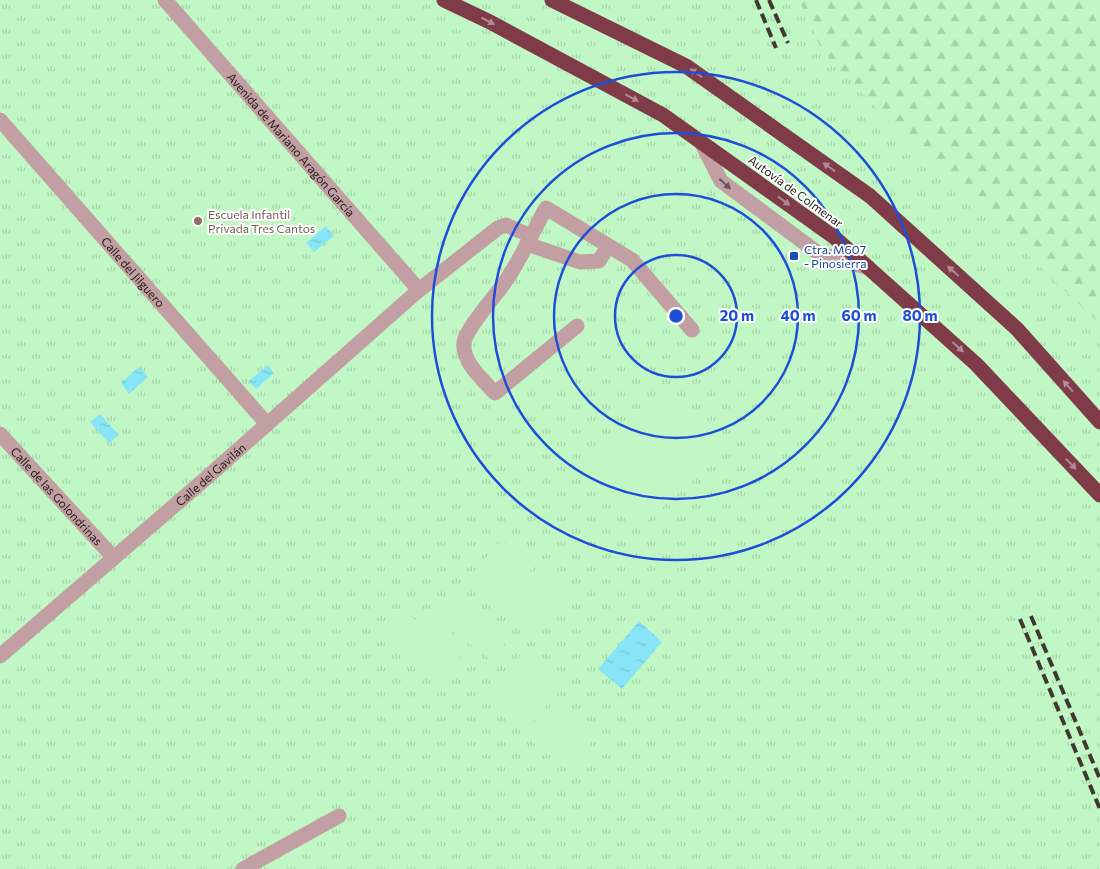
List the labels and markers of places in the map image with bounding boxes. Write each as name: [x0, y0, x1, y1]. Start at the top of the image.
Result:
place label: Escuela Infantil Privada Tres Cantos: [208, 207, 315, 235]
marker: Escuela Infantil Privada Tres Cantos: [192, 215, 204, 227]
place label: Ctra. M607 - Pinosierra: [804, 242, 867, 270]
marker: Ctra. M607 - Pinosierra: [788, 250, 800, 262]
centre of rings: [667, 307, 685, 325]

